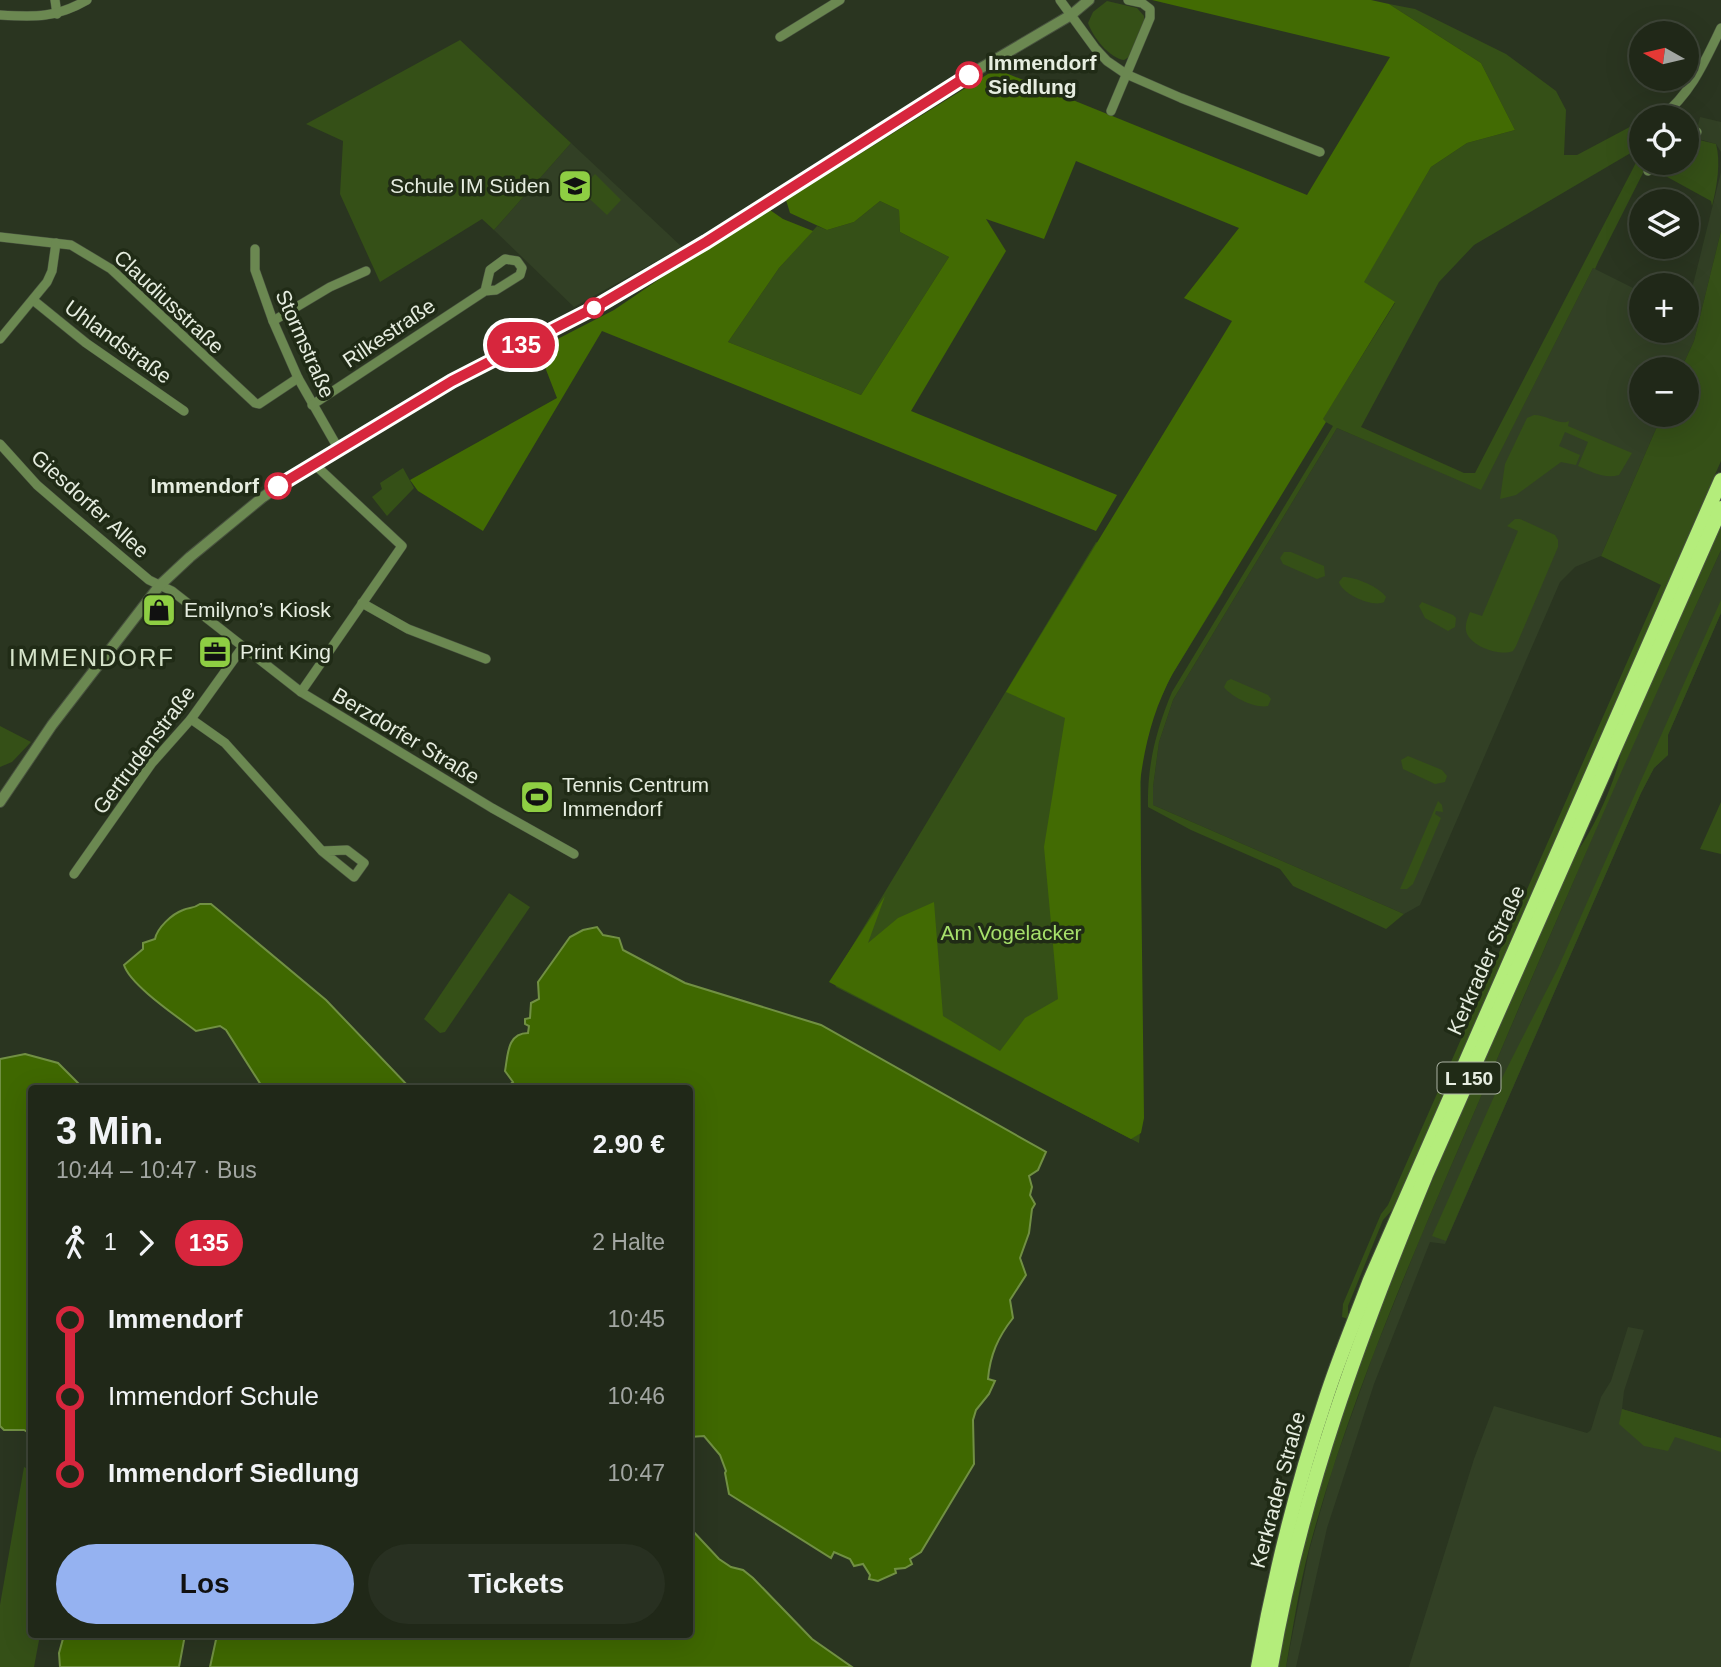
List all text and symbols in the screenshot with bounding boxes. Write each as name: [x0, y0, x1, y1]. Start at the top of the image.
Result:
north arrow: [1629, 21, 1699, 91]
map controls: [1629, 21, 1699, 427]
place label: Immendorf Siedlung: [988, 51, 1098, 98]
marker: Immendorf Siedlung: [956, 62, 982, 88]
button: locate: [1629, 105, 1699, 175]
school or university icon: Schule IM Süden: [556, 167, 594, 205]
place label: Schule IM Süden: [390, 174, 550, 197]
button: layers: [1629, 189, 1699, 259]
street label: Claudiusstraße: [110, 245, 229, 358]
button: +: [1629, 273, 1699, 343]
street label: Stormstraße: [271, 286, 339, 401]
street label: Rilkestraße: [338, 293, 439, 372]
street label: Uhlandstraße: [61, 295, 176, 388]
unlabelled marker: [584, 298, 604, 318]
line badge: 135: [481, 322, 561, 368]
text: 135: [501, 331, 541, 358]
button: −: [1629, 357, 1699, 427]
street label: Giesdorfer Allee: [27, 445, 154, 562]
marker: Immendorf: [265, 473, 291, 499]
place label: Immendorf: [150, 474, 260, 497]
shop icon: Emilyno’s Kiosk: [140, 591, 178, 629]
place label: Emilyno’s Kiosk: [184, 598, 331, 621]
office icon: Print King: [196, 633, 234, 671]
place label: Print King: [240, 640, 331, 663]
district label: IMMENDORF: [9, 644, 175, 671]
street label: Gertrudenstraße: [88, 681, 199, 818]
street label: Berzdorfer Straße: [329, 683, 484, 788]
place label: Tennis Centrum Immendorf: [562, 773, 709, 820]
sports icon: Tennis Centrum Immendorf: [518, 778, 556, 816]
street label: Kerkrader Straße: [1442, 882, 1529, 1038]
park label: Am Vogelacker: [940, 921, 1082, 944]
road number: L 150: [1438, 1062, 1500, 1094]
text: 3 Min.: [56, 1110, 164, 1152]
text: 2.90 €: [593, 1129, 665, 1159]
text: 10:44 – 10:47 · Bus: [56, 1157, 257, 1183]
icon: walk: [56, 1224, 94, 1262]
icon: forward: [127, 1224, 165, 1262]
text: 1: [104, 1229, 117, 1255]
text: 135: [189, 1229, 229, 1256]
text: 2 Halte: [592, 1229, 665, 1255]
text: Immendorf: [108, 1304, 242, 1334]
text: 10:45: [607, 1306, 665, 1332]
text: Immendorf Schule: [108, 1381, 319, 1411]
text: 10:46: [607, 1383, 665, 1409]
street label: Kerkrader Straße: [1246, 1409, 1309, 1571]
text: Immendorf Siedlung: [108, 1458, 359, 1488]
text: 10:47: [607, 1460, 665, 1486]
button: Los: [56, 1544, 354, 1624]
button: Tickets: [368, 1544, 665, 1624]

